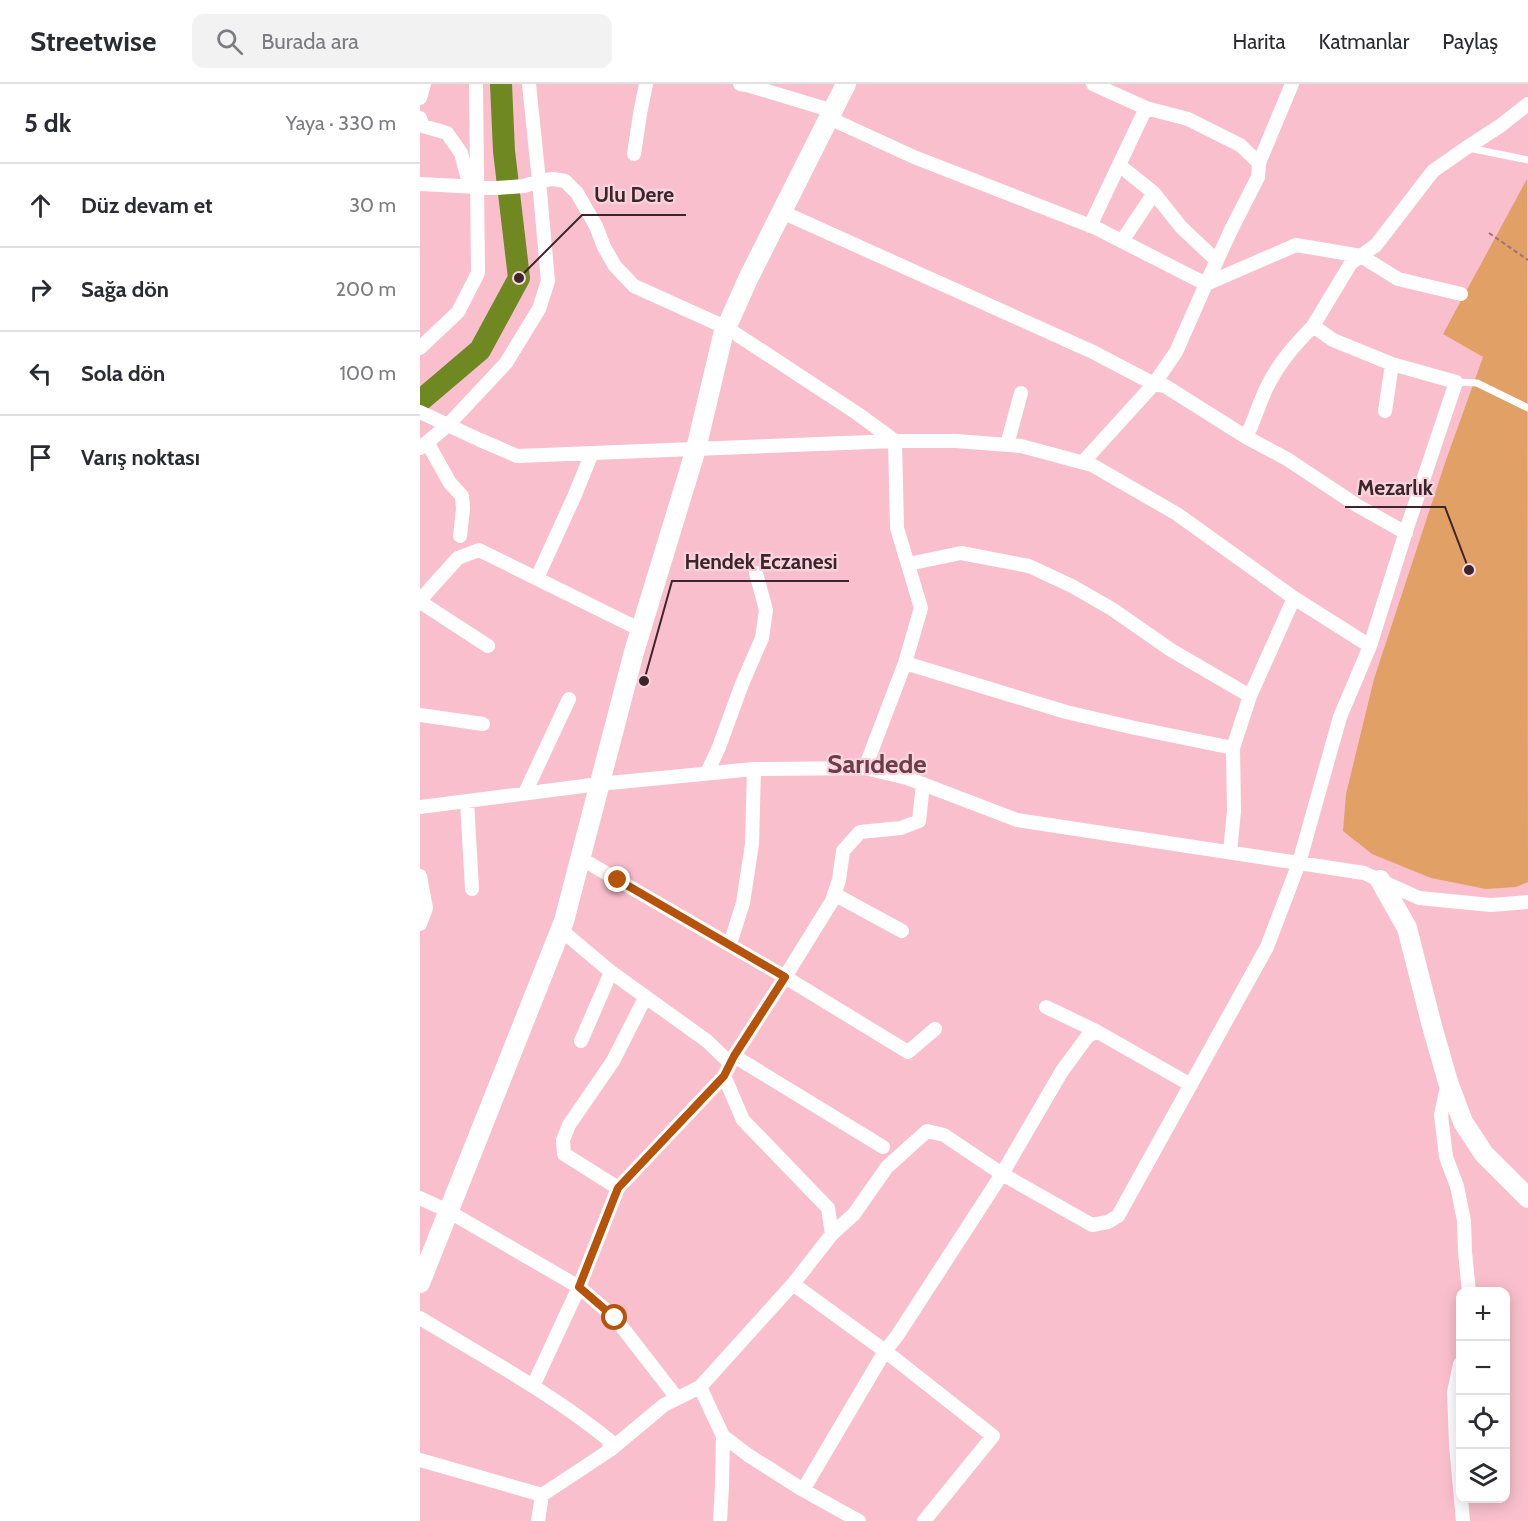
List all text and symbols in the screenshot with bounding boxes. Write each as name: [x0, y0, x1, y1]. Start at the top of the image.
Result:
search box: [192, 14, 612, 68]
text: Streetwise: [30, 24, 156, 58]
icon: search: [213, 25, 246, 58]
text: Burada ara: [261, 28, 359, 55]
text: Harita: [1233, 29, 1286, 54]
text: Katmanlar: [1319, 29, 1409, 54]
text: Paylaş: [1442, 29, 1498, 54]
text: 5 dk: [24, 107, 71, 139]
text: Yaya · 330 m: [286, 111, 396, 135]
callout: Ulu Dere: [582, 176, 686, 215]
text: Ulu Dere: [594, 182, 674, 207]
icon: ahead: [24, 189, 57, 222]
text: Düz devam et: [81, 192, 213, 219]
text: 30 m: [349, 193, 396, 217]
icon: right: [24, 273, 57, 306]
text: Sağa dön: [81, 276, 169, 303]
text: 200 m: [336, 277, 396, 301]
icon: left: [24, 357, 57, 390]
text: Sola dön: [81, 360, 165, 387]
text: 100 m: [340, 361, 396, 385]
icon: arrive: [24, 441, 57, 474]
text: Varış noktası: [81, 444, 200, 471]
callout: Mezarlık: [1345, 468, 1445, 507]
text: Mezarlık: [1357, 475, 1434, 500]
callout: Hendek Eczanesi: [672, 542, 849, 581]
text: Hendek Eczanesi: [684, 549, 838, 574]
district label: Sarıdede: [827, 748, 927, 780]
route end: [604, 866, 630, 892]
map controls: [1456, 1287, 1510, 1503]
button: +: [1456, 1287, 1510, 1341]
route start: [601, 1304, 627, 1330]
button: −: [1456, 1341, 1510, 1395]
button: locate: [1456, 1395, 1510, 1449]
button: layers: [1456, 1449, 1510, 1503]

